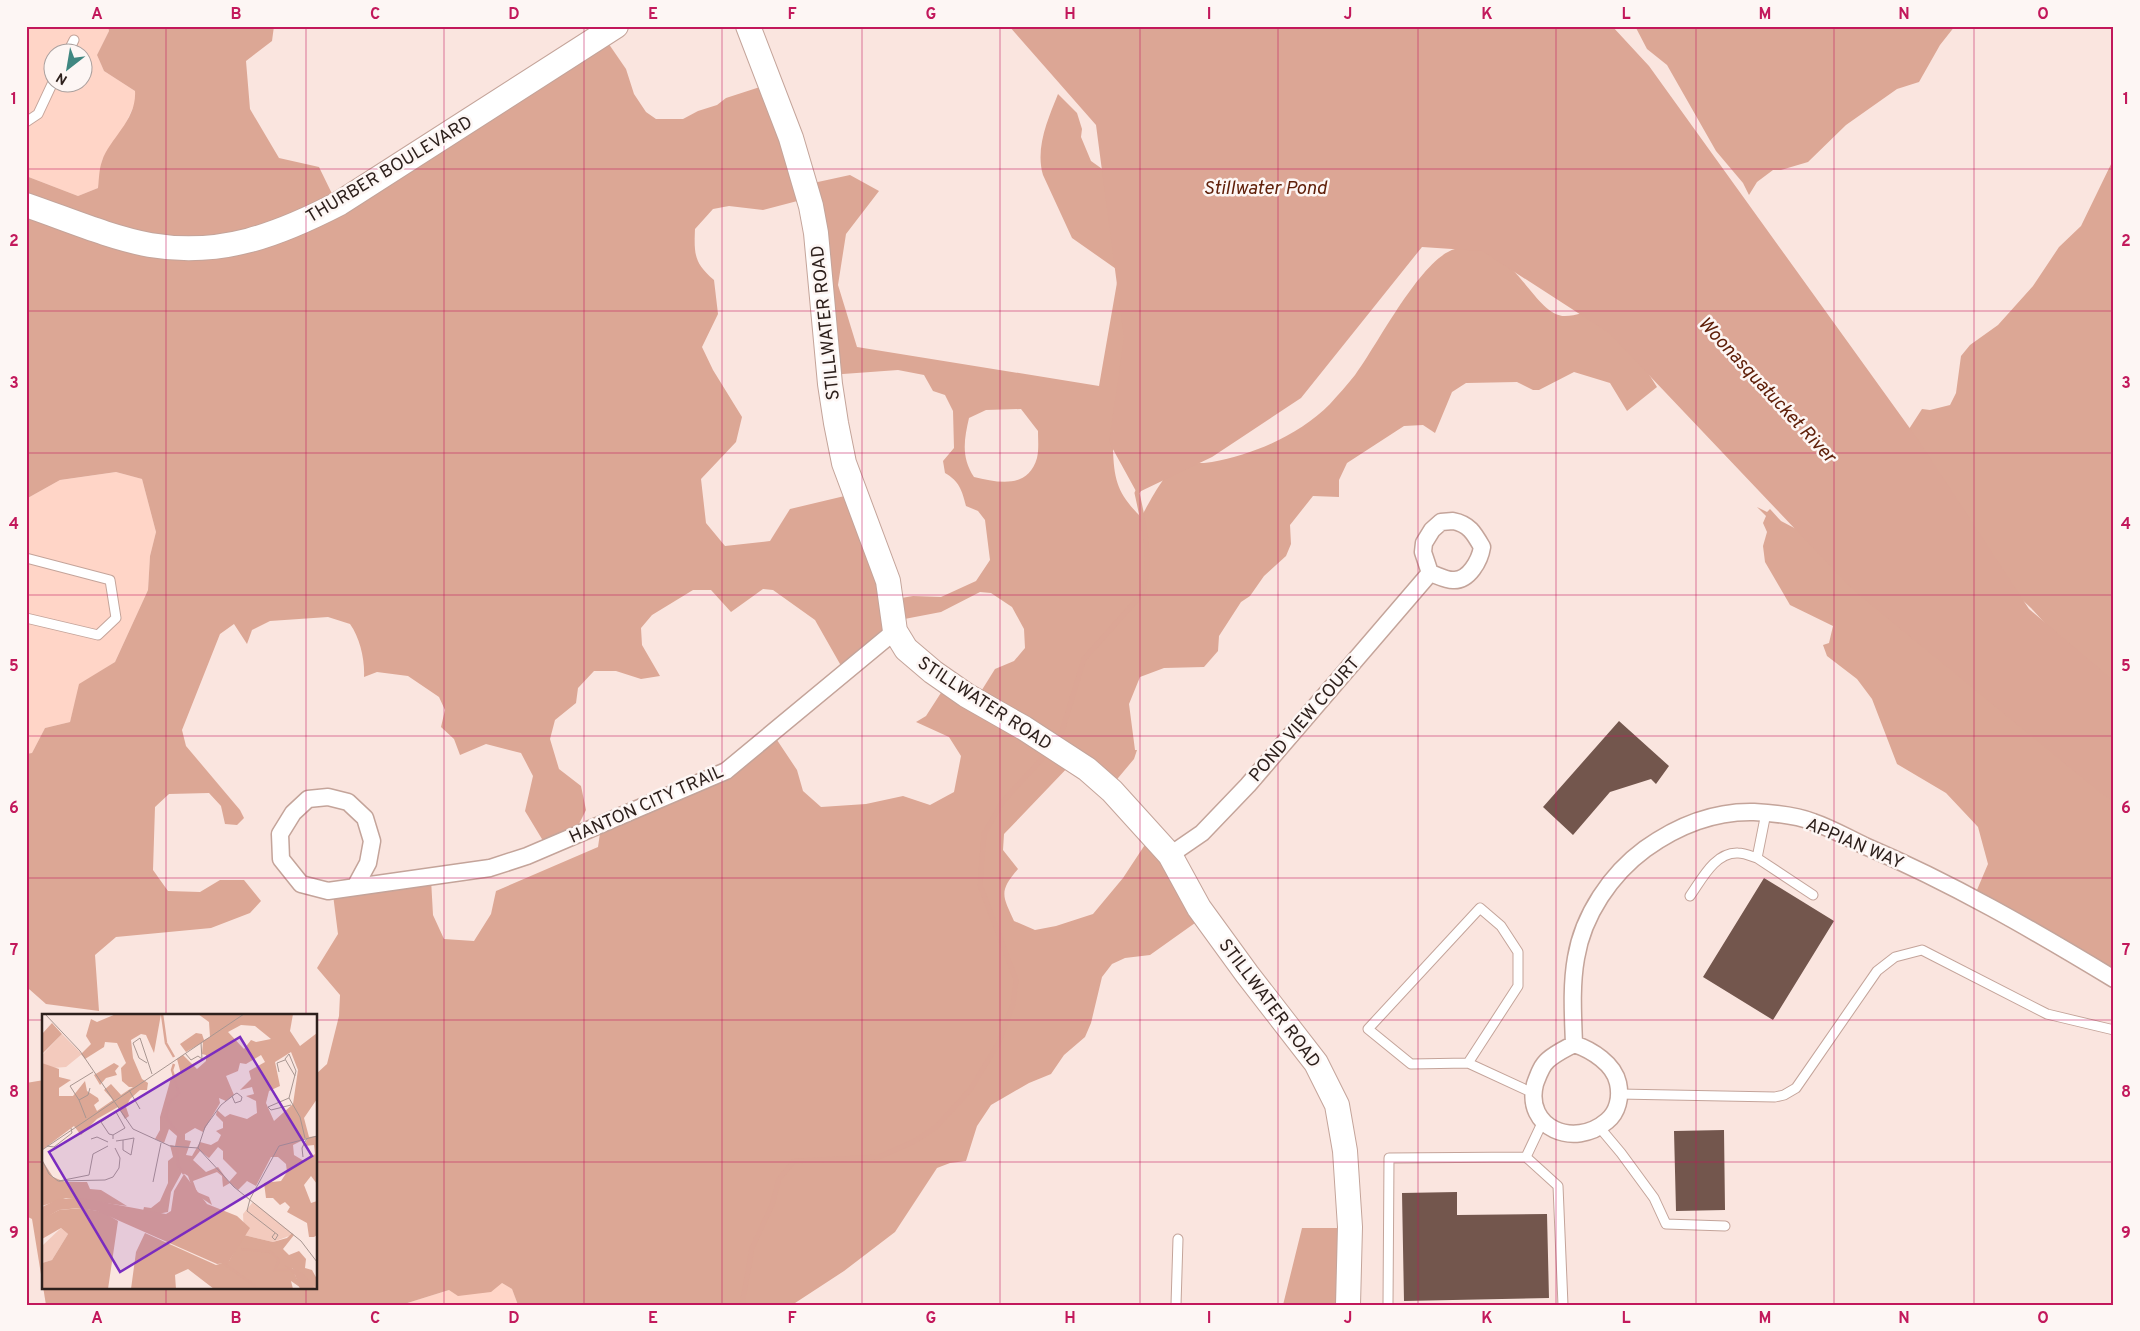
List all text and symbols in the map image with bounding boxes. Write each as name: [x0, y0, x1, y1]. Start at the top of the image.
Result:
text: A: [91, 5, 103, 25]
text: B: [230, 5, 242, 25]
text: C: [370, 5, 380, 25]
text: D: [508, 5, 520, 25]
text: E: [648, 5, 658, 25]
text: F: [787, 5, 797, 25]
text: G: [926, 5, 936, 25]
text: H: [1064, 5, 1076, 25]
text: I: [1207, 5, 1211, 25]
text: J: [1344, 5, 1352, 25]
text: K: [1481, 5, 1493, 25]
text: L: [1621, 5, 1631, 25]
text: M: [1759, 5, 1771, 25]
text: N: [1898, 5, 1910, 25]
text: O: [2037, 5, 2049, 25]
north arrow: [42, 42, 92, 92]
text: N: [53, 68, 71, 88]
text: 1: [11, 90, 17, 110]
text: 1: [2123, 90, 2129, 110]
street label: THURBER BOULEVARD: [302, 111, 477, 229]
water label: Stillwater Pond: [1203, 177, 1328, 201]
text: 2: [9, 232, 19, 252]
text: 2: [2121, 232, 2131, 252]
street label: STILLWATER ROAD: [807, 244, 846, 402]
water label: Woonasquatucket River: [1692, 312, 1842, 470]
text: 3: [9, 374, 19, 394]
text: 3: [2121, 374, 2131, 394]
text: 4: [9, 515, 19, 535]
text: 4: [2121, 515, 2131, 535]
street label: STILLWATER ROAD: [913, 652, 1056, 756]
street label: POND VIEW COURT: [1245, 653, 1366, 787]
text: 5: [9, 657, 19, 677]
text: 5: [2121, 657, 2131, 677]
street label: HANTON CITY TRAIL: [566, 761, 727, 850]
text: 6: [9, 799, 19, 819]
text: 6: [2121, 799, 2131, 819]
street label: APPIAN WAY: [1802, 813, 1907, 875]
street label: STILLWATER ROAD: [1213, 935, 1325, 1073]
text: 7: [10, 941, 18, 961]
text: 7: [2122, 941, 2130, 961]
inset map: [42, 1014, 318, 1288]
text: 8: [9, 1083, 19, 1103]
text: 8: [2121, 1083, 2131, 1103]
text: 9: [9, 1224, 19, 1244]
text: 9: [2121, 1224, 2131, 1244]
text: A: [91, 1309, 103, 1329]
text: B: [230, 1309, 242, 1329]
text: C: [370, 1309, 380, 1329]
text: D: [508, 1309, 520, 1329]
text: E: [648, 1309, 658, 1329]
text: F: [787, 1309, 797, 1329]
text: G: [926, 1309, 936, 1329]
text: H: [1064, 1309, 1076, 1329]
text: I: [1207, 1309, 1211, 1329]
text: J: [1344, 1309, 1352, 1329]
text: K: [1481, 1309, 1493, 1329]
text: L: [1621, 1309, 1631, 1329]
text: M: [1759, 1309, 1771, 1329]
text: N: [1898, 1309, 1910, 1329]
text: O: [2037, 1309, 2049, 1329]

